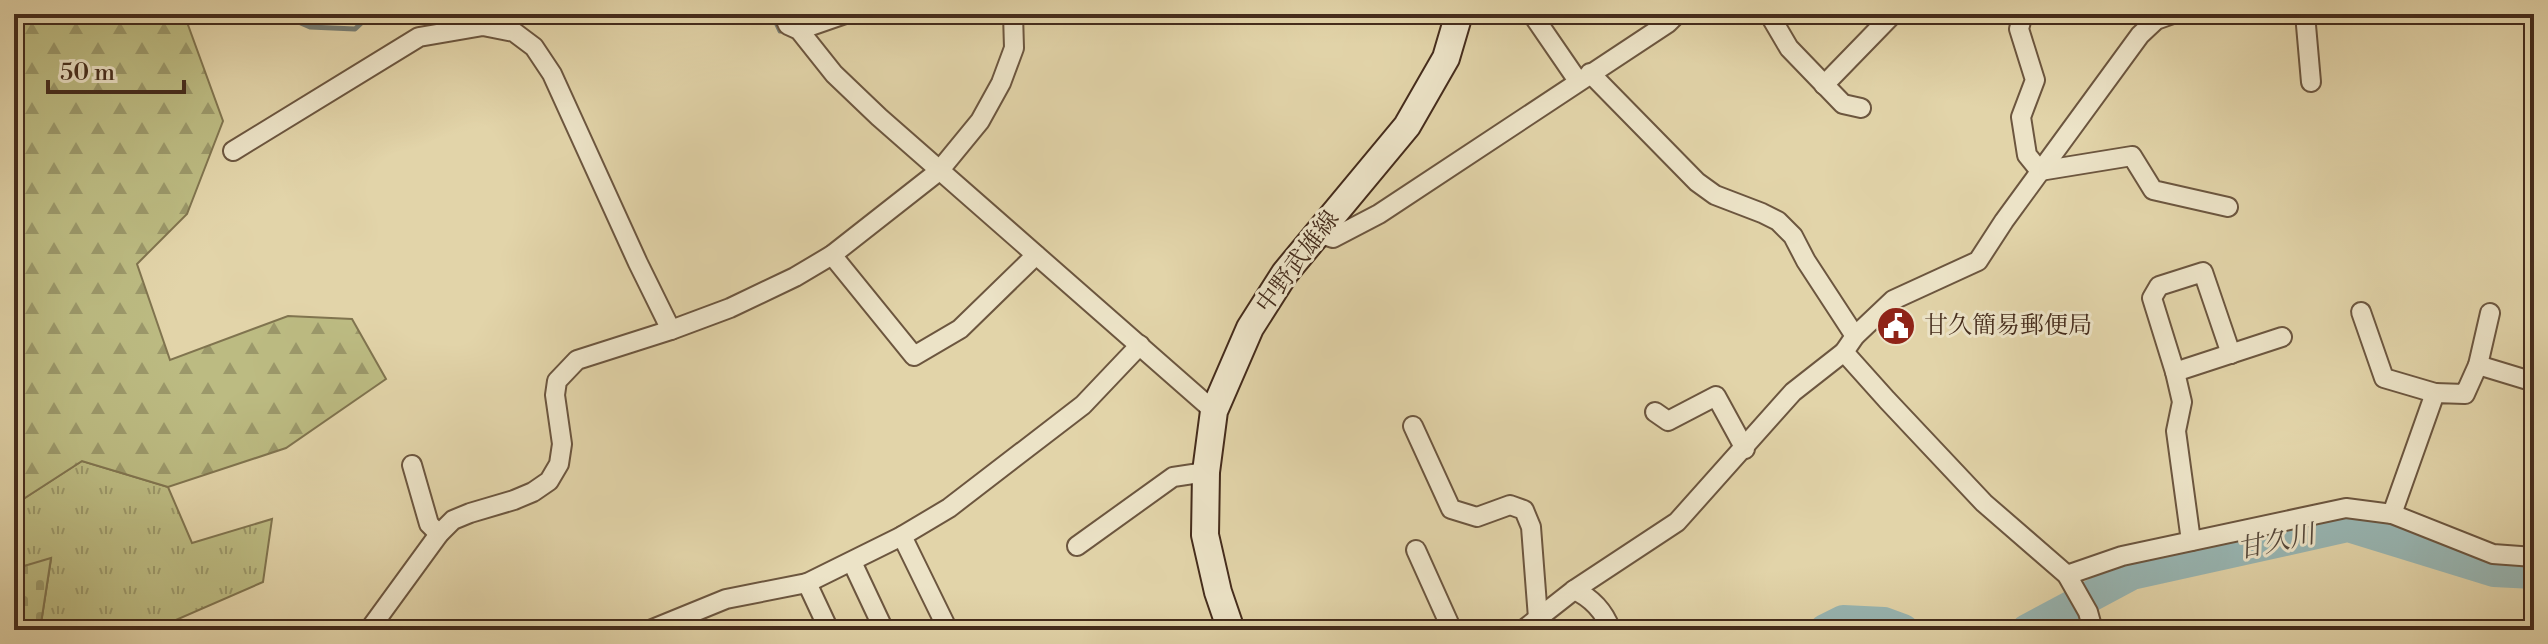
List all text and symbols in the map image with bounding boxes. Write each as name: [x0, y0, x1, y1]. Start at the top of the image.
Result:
scale bar: [48, 44, 184, 94]
text: 50 m: [60, 58, 115, 88]
street label: 中野武雄線: [1250, 205, 1346, 319]
public building icon: 甘久簡易郵便局: [1875, 305, 1917, 347]
place label: 甘久簡易郵便局: [1924, 311, 2092, 341]
water label: 甘久川: [2235, 518, 2320, 566]

